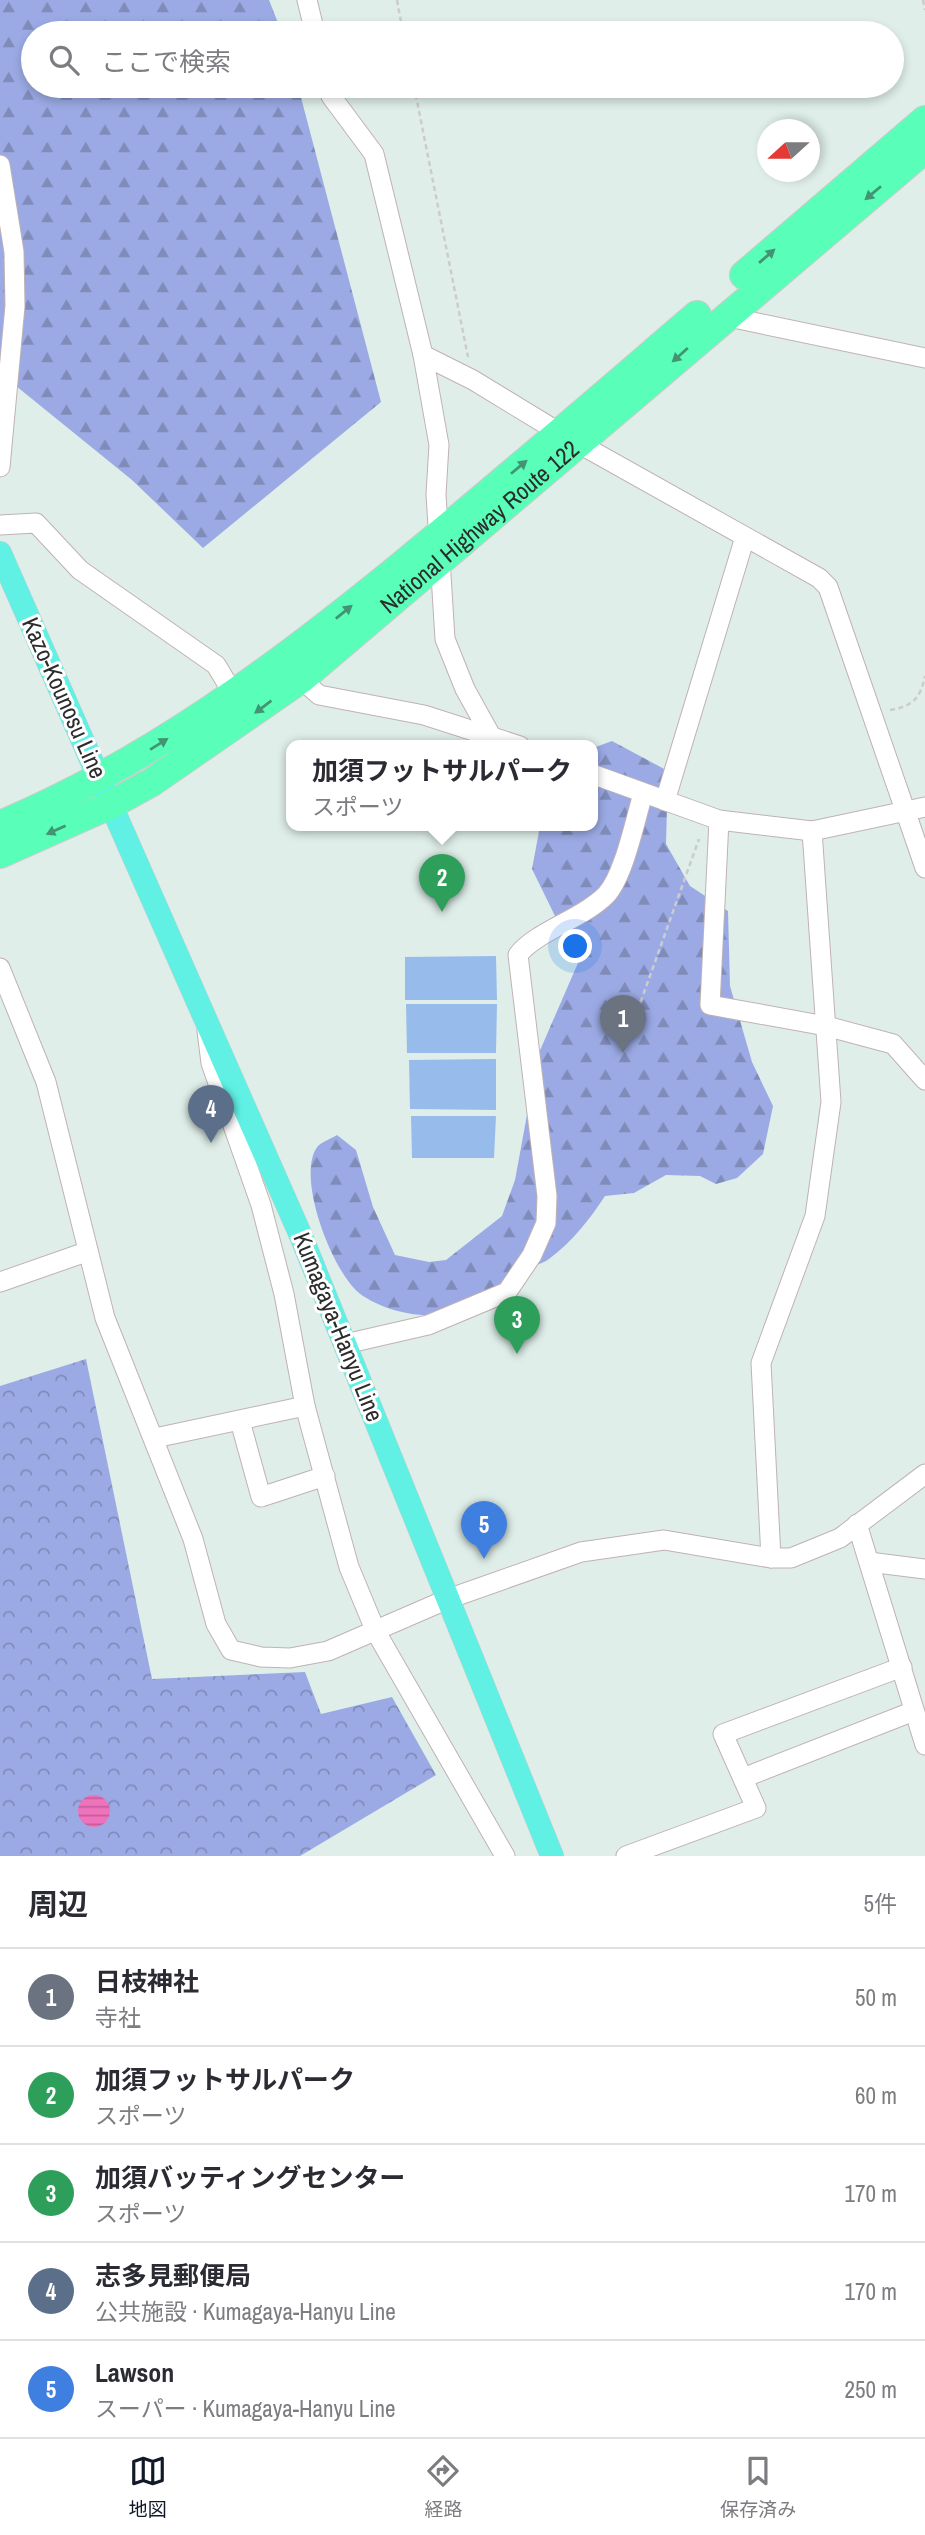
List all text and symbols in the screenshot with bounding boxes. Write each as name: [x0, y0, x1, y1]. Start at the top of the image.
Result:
search box: [21, 21, 904, 98]
icon: search: [45, 41, 83, 79]
text: ここで検索: [101, 44, 231, 79]
north arrow: [757, 119, 820, 182]
one-way arrow: [864, 185, 882, 200]
one-way arrow: [758, 249, 775, 264]
one-way arrow: [672, 347, 689, 363]
street label: National Highway Route 122: [373, 433, 585, 620]
one-way arrow: [511, 460, 528, 475]
one-way arrow: [335, 605, 352, 620]
street label: Kazo-Kounosu Line: [15, 612, 115, 783]
one-way arrow: [254, 700, 272, 714]
one-way arrow: [149, 738, 169, 751]
popup: [286, 740, 598, 831]
text: 加須フットサルパーク: [312, 753, 572, 788]
text: スポーツ: [312, 791, 404, 822]
one-way arrow: [46, 824, 66, 836]
pin: 2: [419, 854, 465, 912]
your location: [558, 929, 592, 963]
pin: 1: [600, 995, 646, 1053]
pin: 4: [188, 1085, 234, 1143]
street label: Kumagaya-Hanyu Line: [286, 1227, 391, 1426]
pin: 3: [494, 1296, 540, 1354]
pin: 5: [461, 1501, 507, 1559]
text: 周辺: [28, 1884, 88, 1924]
text: 5件: [864, 1888, 897, 1919]
text: 日枝神社: [95, 1964, 199, 1999]
text: 1: [46, 1982, 56, 2013]
text: 50 m: [855, 1982, 897, 2013]
text: 寺社: [95, 2002, 141, 2033]
text: 加須フットサルパーク: [95, 2062, 355, 2097]
text: 2: [46, 2080, 56, 2111]
text: 60 m: [855, 2080, 897, 2111]
text: スポーツ: [95, 2100, 187, 2131]
text: 加須バッティングセンター: [95, 2160, 405, 2195]
text: 3: [46, 2178, 56, 2209]
text: 170 m: [845, 2178, 897, 2209]
text: スポーツ: [95, 2198, 187, 2229]
text: 志多見郵便局: [95, 2258, 251, 2293]
text: 4: [46, 2276, 56, 2307]
text: 170 m: [845, 2276, 897, 2307]
text: 公共施設 · Kumagaya-Hanyu Line: [95, 2296, 396, 2327]
text: Lawson: [95, 2355, 174, 2390]
text: 5: [46, 2374, 56, 2405]
text: 250 m: [845, 2374, 897, 2405]
text: スーパー · Kumagaya-Hanyu Line: [95, 2393, 395, 2424]
tab: 地図: [129, 2452, 167, 2522]
tab: 経路: [424, 2452, 462, 2522]
tab: 保存済み: [720, 2452, 796, 2522]

